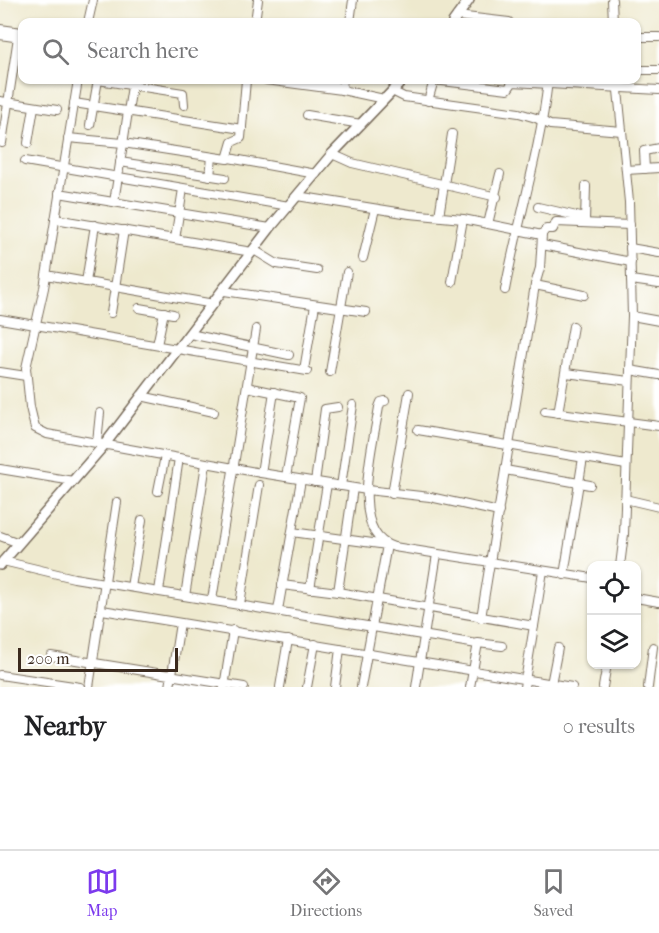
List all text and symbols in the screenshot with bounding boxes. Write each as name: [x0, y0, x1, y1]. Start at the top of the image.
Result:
search box: [18, 18, 641, 84]
icon: search: [39, 35, 72, 68]
text: Search here: [87, 38, 199, 64]
map controls: [587, 561, 641, 669]
button: locate: [587, 561, 641, 615]
button: layers: [587, 615, 641, 669]
scale bar: [18, 645, 178, 672]
text: 200 m: [27, 649, 70, 668]
text: Nearby: [24, 711, 106, 742]
text: 0 results: [563, 715, 635, 738]
tab: Map: [86, 865, 119, 920]
tab: Directions: [290, 865, 362, 920]
tab: Saved: [534, 865, 573, 920]

